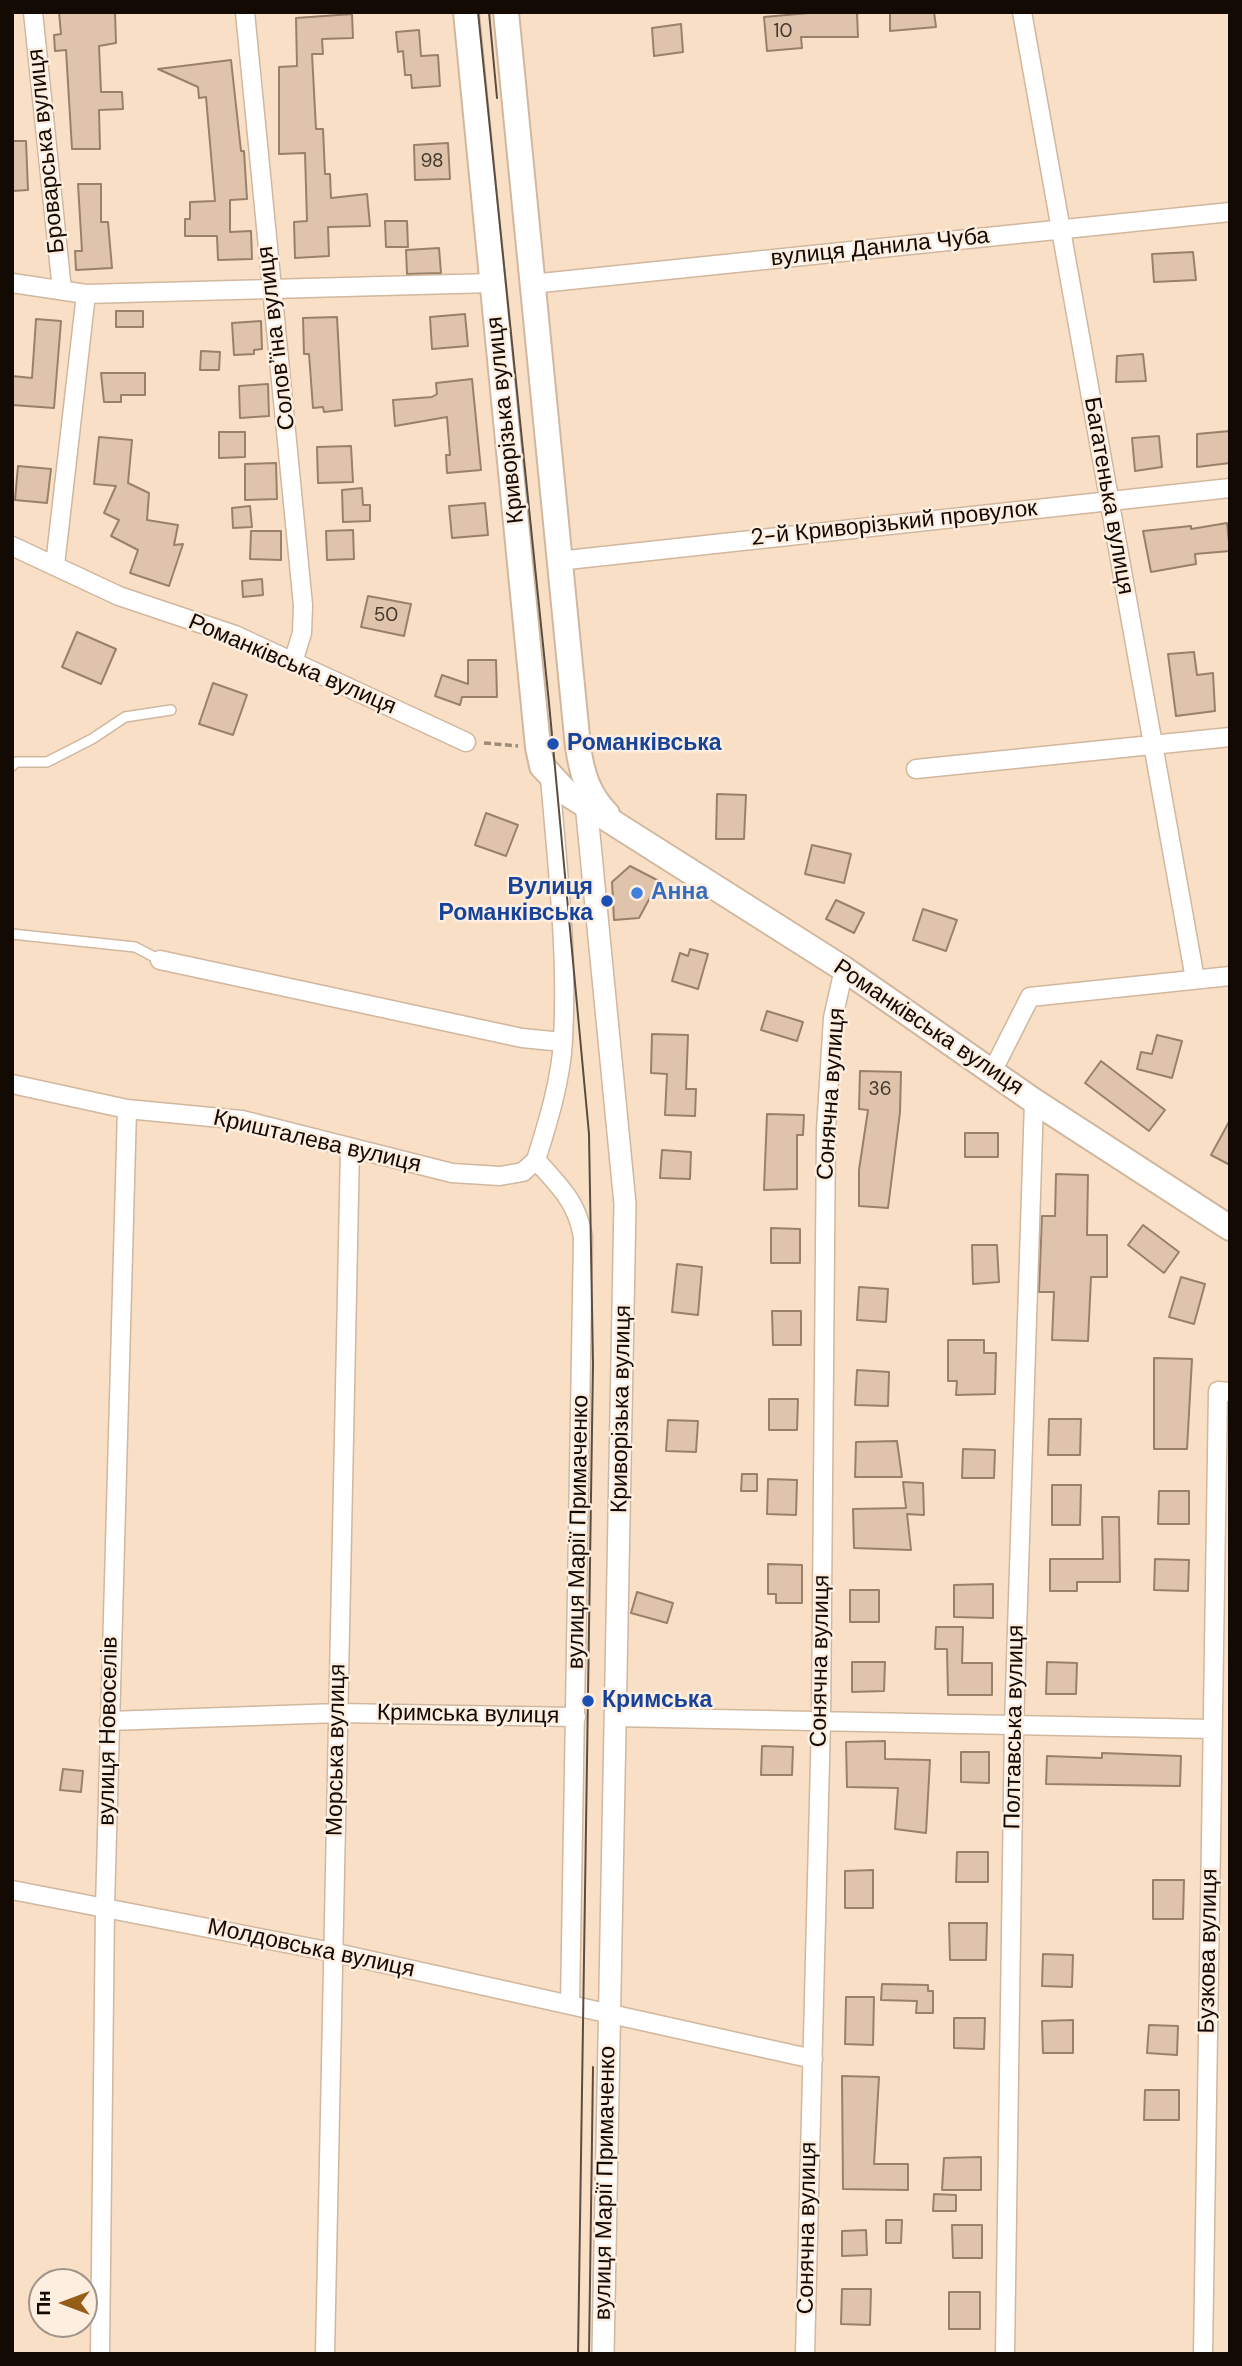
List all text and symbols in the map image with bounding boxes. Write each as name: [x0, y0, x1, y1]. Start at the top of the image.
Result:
house number: 10: [774, 21, 792, 43]
street label: Броварська вулиця: [23, 47, 71, 255]
house number: 98: [420, 151, 444, 173]
street label: вулиця Данила Чуба: [769, 223, 991, 273]
street label: Соловʼїна вулиця: [252, 244, 302, 432]
street label: Криворізька вулиця: [481, 315, 531, 525]
street label: Багатенька вулиця: [1077, 395, 1139, 597]
street label: 2-й Криворізький провулок: [749, 495, 1039, 553]
house number: 50: [374, 605, 398, 627]
street label: Романківська вулиця: [184, 609, 400, 721]
place label: Романківська: [567, 730, 722, 758]
marker: Романківська: [545, 736, 561, 752]
place label: Вулиця Романківська: [438, 874, 593, 928]
place label: Анна: [651, 879, 708, 907]
marker: Анна: [629, 885, 645, 901]
marker: Вулиця Романківська: [599, 893, 615, 909]
street label: Романківська вулиця: [828, 954, 1028, 1102]
street label: Сонячна вулиця: [812, 1007, 852, 1181]
house number: 36: [868, 1079, 892, 1101]
street label: Кришталева вулиця: [210, 1105, 424, 1179]
street label: Криворізька вулиця: [606, 1305, 638, 1513]
street label: вулиця Марії Примаченко: [563, 1395, 595, 1669]
street label: Сонячна вулиця: [806, 1574, 836, 1748]
street label: Полтавська вулиця: [999, 1624, 1031, 1830]
street label: вулиця Новоселів: [94, 1636, 124, 1826]
street label: Морська вулиця: [322, 1663, 352, 1837]
place label: Кримська: [602, 1687, 712, 1715]
marker: Кримська: [580, 1693, 596, 1709]
street label: Кримська вулиця: [377, 1700, 559, 1730]
street label: Бузкова вулиця: [1194, 1868, 1224, 2034]
street label: Молдовська вулиця: [205, 1914, 417, 1984]
street label: вулиця Марії Примаченко: [590, 2046, 622, 2320]
street label: Сонячна вулиця: [793, 2141, 823, 2315]
north arrow: [28, 2268, 98, 2338]
text: Пн: [31, 2290, 56, 2316]

